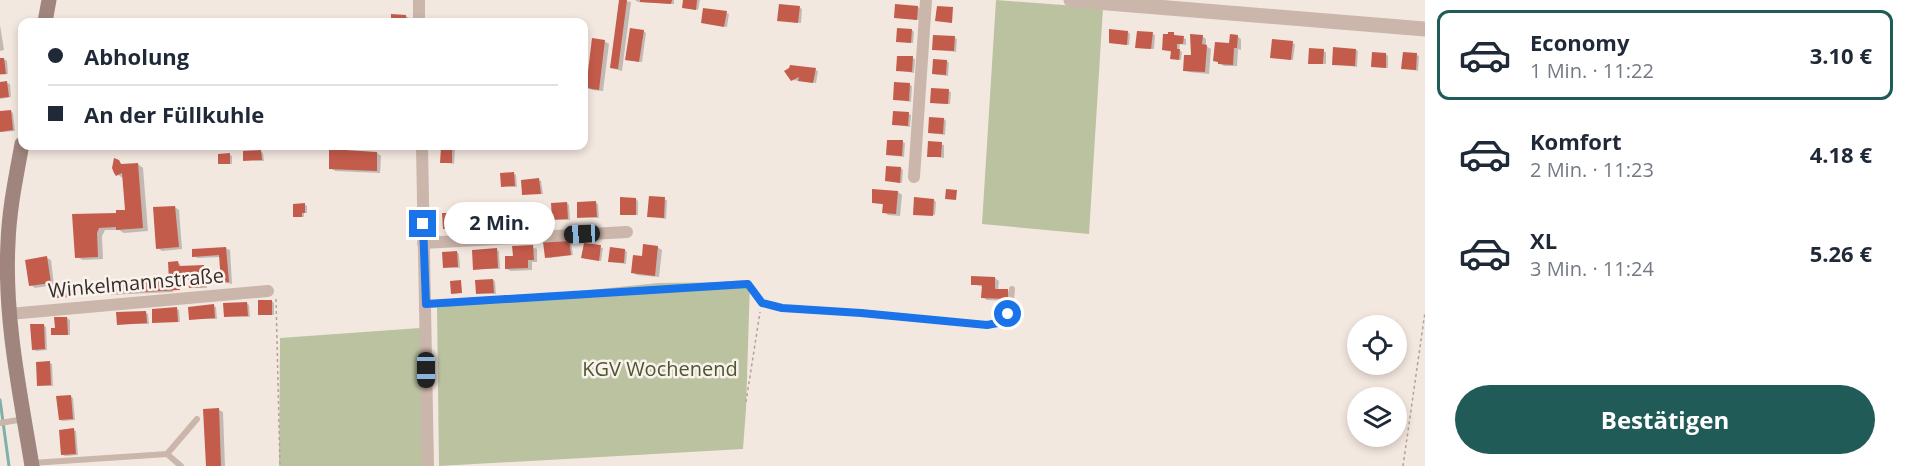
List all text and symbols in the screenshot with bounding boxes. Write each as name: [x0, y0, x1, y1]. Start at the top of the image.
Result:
text: Economy: [1530, 27, 1629, 57]
icon: car: [1458, 28, 1512, 82]
text: 3.10 €: [1810, 40, 1872, 70]
text: Abholung: [84, 41, 189, 71]
text: 1 Min. · 11:22: [1530, 57, 1654, 84]
text: An der Füllkuhle: [84, 99, 264, 129]
text: Komfort: [1530, 126, 1622, 156]
icon: car: [1458, 127, 1512, 181]
text: 4.18 €: [1810, 139, 1872, 169]
text: 2 Min. · 11:23: [1530, 156, 1654, 183]
callout: 2 Min.: [444, 203, 555, 245]
text: 2 Min.: [469, 209, 530, 236]
route end: [409, 210, 436, 237]
car: [564, 224, 600, 244]
text: XL: [1530, 225, 1557, 255]
icon: car: [1458, 226, 1512, 280]
text: 5.26 €: [1810, 238, 1872, 268]
text: 3 Min. · 11:24: [1530, 255, 1654, 282]
street label: Winkelmannstraße: [47, 261, 225, 304]
route start: [994, 300, 1021, 327]
map controls: [1347, 315, 1407, 447]
button: locate: [1347, 315, 1407, 375]
car: [417, 352, 435, 388]
park label: KGV Wochenend: [582, 355, 738, 382]
button: Bestätigen: [1455, 385, 1875, 454]
button: layers: [1347, 387, 1407, 447]

